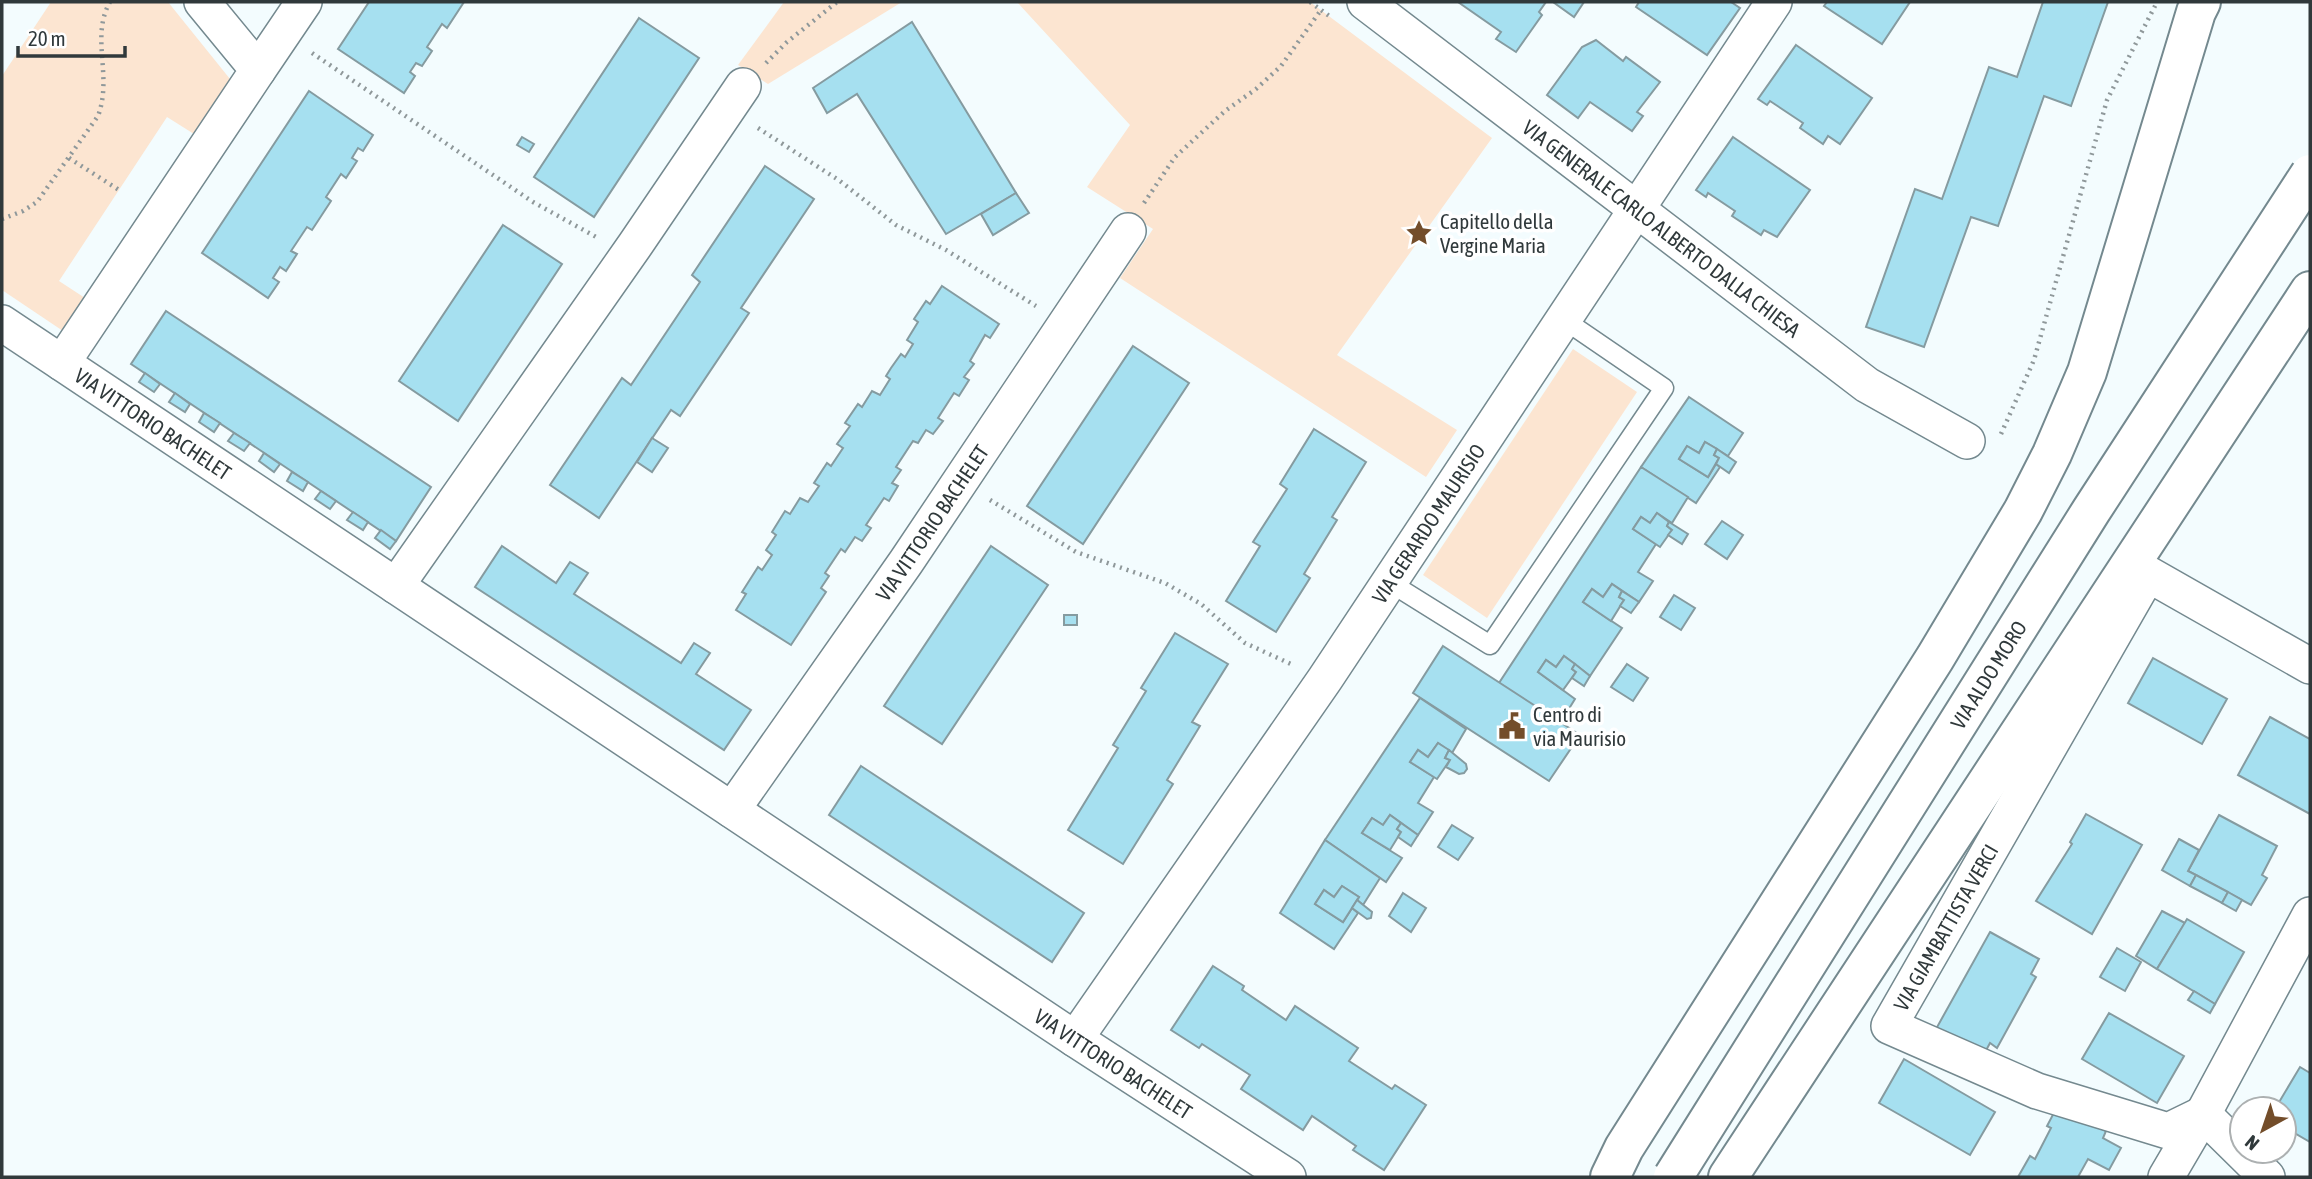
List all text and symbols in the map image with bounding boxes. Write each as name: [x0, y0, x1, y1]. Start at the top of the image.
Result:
scale bar: [18, 14, 124, 58]
text: 20 m: [28, 26, 66, 50]
street label: VIA GENERALE CARLO ALBERTO DALLA CHIESA: [1518, 115, 1806, 342]
place label: Capitello della Vergine Maria: [1440, 209, 1553, 257]
place icon: Capitello della Vergine Maria: [1404, 218, 1434, 248]
street label: VIA VITTORIO BACHELET: [70, 363, 236, 485]
street label: VIA GERARDO MAURISIO: [1367, 439, 1490, 608]
street label: VIA VITTORIO BACHELET: [871, 440, 993, 605]
street label: VIA ALDO MORO: [1945, 616, 2031, 733]
place label: Centro di via Maurisio: [1533, 702, 1626, 750]
public building icon: Centro di via Maurisio: [1497, 711, 1527, 741]
street label: VIA GIAMBATTISTA VERCI: [1888, 840, 2003, 1015]
street label: VIA VITTORIO BACHELET: [1030, 1004, 1197, 1124]
north arrow: [2228, 1095, 2298, 1165]
text: N: [2241, 1131, 2263, 1155]

